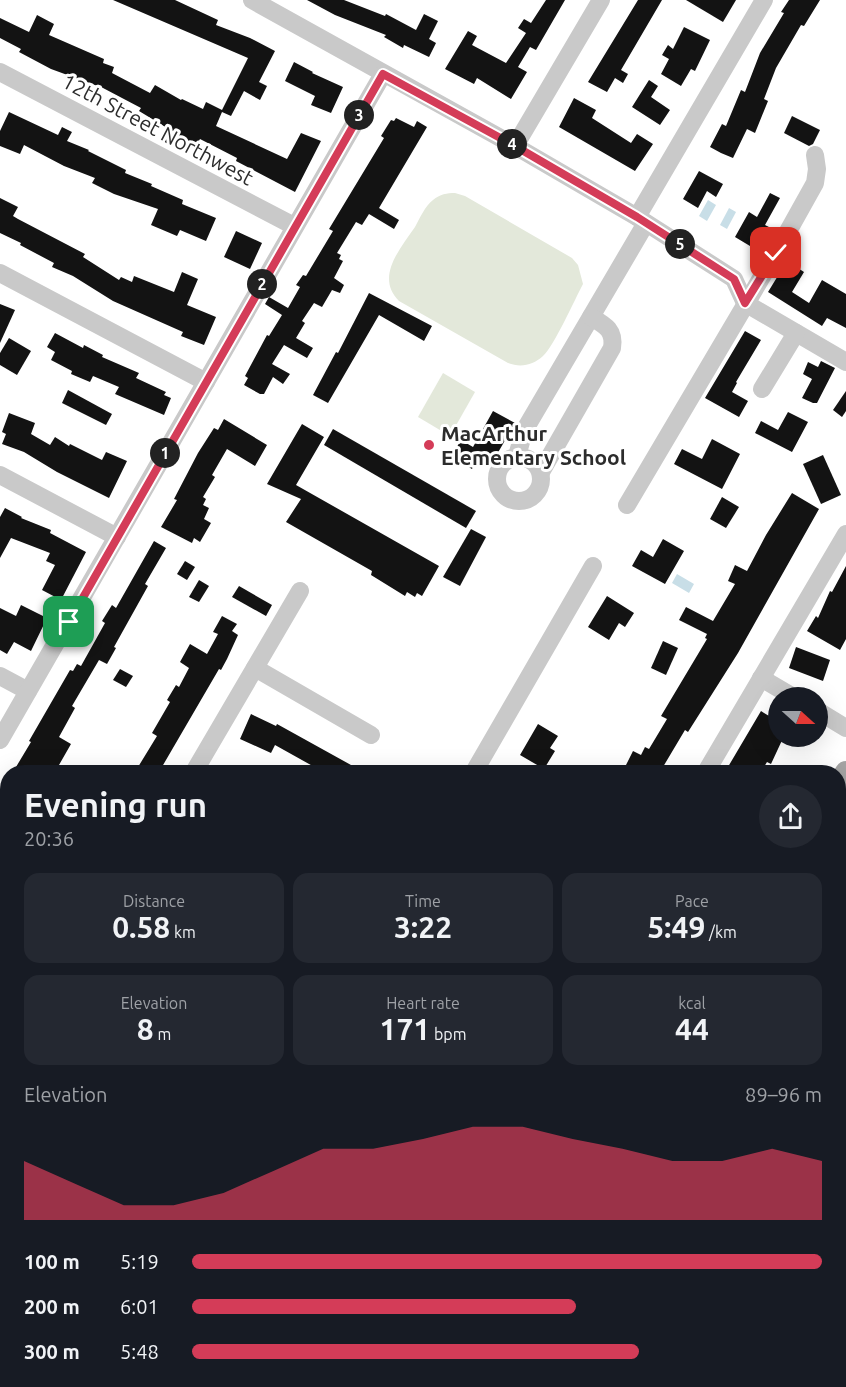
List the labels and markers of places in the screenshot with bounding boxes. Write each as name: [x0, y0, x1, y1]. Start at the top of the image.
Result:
pin: 3: [344, 100, 374, 130]
pin: 4: [497, 129, 527, 159]
pin: [750, 227, 801, 278]
pin: 5: [665, 229, 695, 259]
pin: 2: [247, 269, 277, 299]
place label: MacArthur Elementary School: [441, 421, 626, 469]
pin: 1: [150, 438, 180, 468]
marker: MacArthur Elementary School: [422, 438, 436, 452]
pin: [43, 596, 94, 647]

